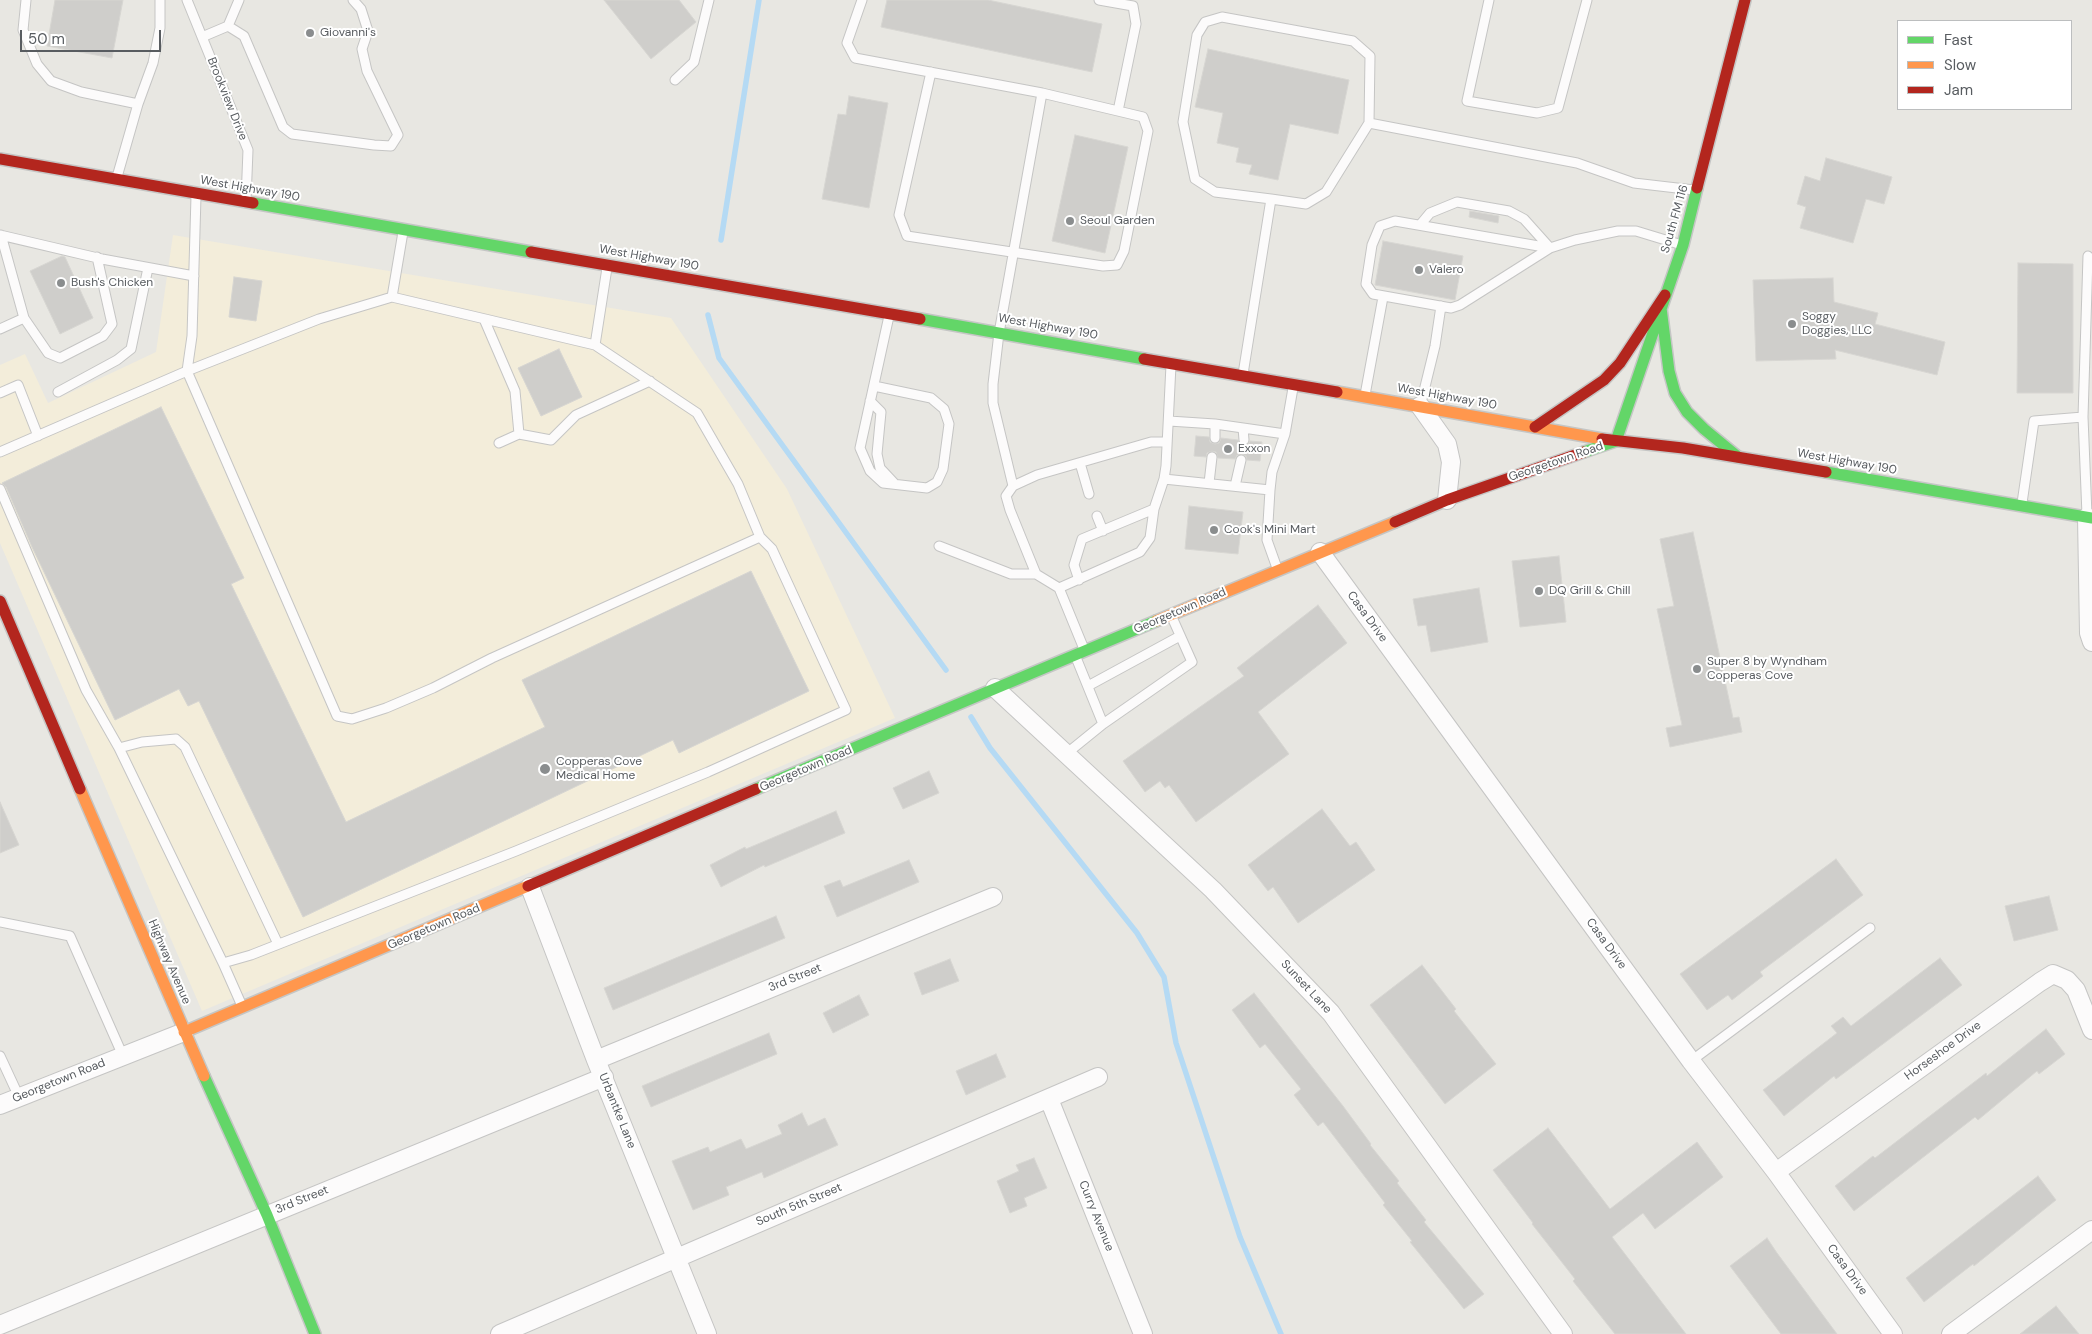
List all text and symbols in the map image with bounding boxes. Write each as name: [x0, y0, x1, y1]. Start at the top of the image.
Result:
scale bar: [22, 20, 164, 52]
legend: [1897, 20, 2072, 110]
place label: Giovanni's: [320, 26, 376, 40]
marker: Giovanni's: [304, 27, 316, 39]
text: 50 m: [28, 29, 65, 49]
text: Fast: [1944, 30, 1973, 50]
street label: Brookview Drive: [204, 55, 250, 143]
text: Slow: [1944, 55, 1976, 75]
text: Jam: [1944, 80, 1973, 100]
street label: West Highway 190: [199, 173, 301, 205]
street label: South FM 116: [1658, 183, 1692, 255]
place label: Seoul Garden: [1080, 214, 1155, 228]
marker: Seoul Garden: [1064, 215, 1076, 227]
street label: West Highway 190: [598, 242, 700, 274]
place label: Valero: [1429, 263, 1464, 277]
marker: Valero: [1413, 264, 1425, 276]
place label: Bush's Chicken: [71, 276, 153, 290]
marker: Bush's Chicken: [55, 277, 67, 289]
place label: Soggy Doggies, LLC: [1802, 310, 1872, 338]
street label: West Highway 190: [997, 311, 1099, 343]
marker: Soggy Doggies, LLC: [1786, 318, 1798, 330]
street label: West Highway 190: [1396, 381, 1498, 413]
street label: Georgetown Road: [1507, 439, 1605, 485]
place label: Exxon: [1238, 442, 1270, 456]
marker: Exxon: [1222, 443, 1234, 455]
street label: West Highway 190: [1796, 446, 1898, 478]
place label: Cook's Mini Mart: [1224, 523, 1316, 537]
marker: Cook's Mini Mart: [1208, 524, 1220, 536]
place label: DQ Grill & Chill: [1549, 584, 1630, 598]
street label: Georgetown Road: [1132, 585, 1228, 637]
marker: DQ Grill & Chill: [1533, 585, 1545, 597]
street label: Casa Drive: [1344, 589, 1390, 645]
place label: Super 8 by Wyndham Copperas Cove: [1707, 655, 1827, 683]
marker: Super 8 by Wyndham Copperas Cove: [1691, 663, 1703, 675]
street label: Georgetown Road: [758, 743, 854, 795]
place label: Copperas Cove Medical Home: [556, 755, 642, 783]
marker: Copperas Cove Medical Home: [538, 762, 552, 776]
street label: Georgetown Road: [386, 901, 482, 953]
street label: Casa Drive: [1583, 916, 1629, 972]
street label: Highway Avenue: [145, 917, 193, 1007]
street label: Sunset Lane: [1278, 957, 1334, 1017]
street label: 3rd Street: [766, 961, 824, 995]
street label: Horseshoe Drive: [1902, 1018, 1984, 1084]
street label: Georgetown Road: [10, 1056, 108, 1106]
street label: Urbantke Lane: [595, 1071, 639, 1151]
street label: Curry Avenue: [1075, 1179, 1117, 1253]
street label: South 5th Street: [754, 1180, 844, 1230]
street label: 3rd Street: [273, 1183, 331, 1217]
street label: Casa Drive: [1824, 1242, 1870, 1298]

